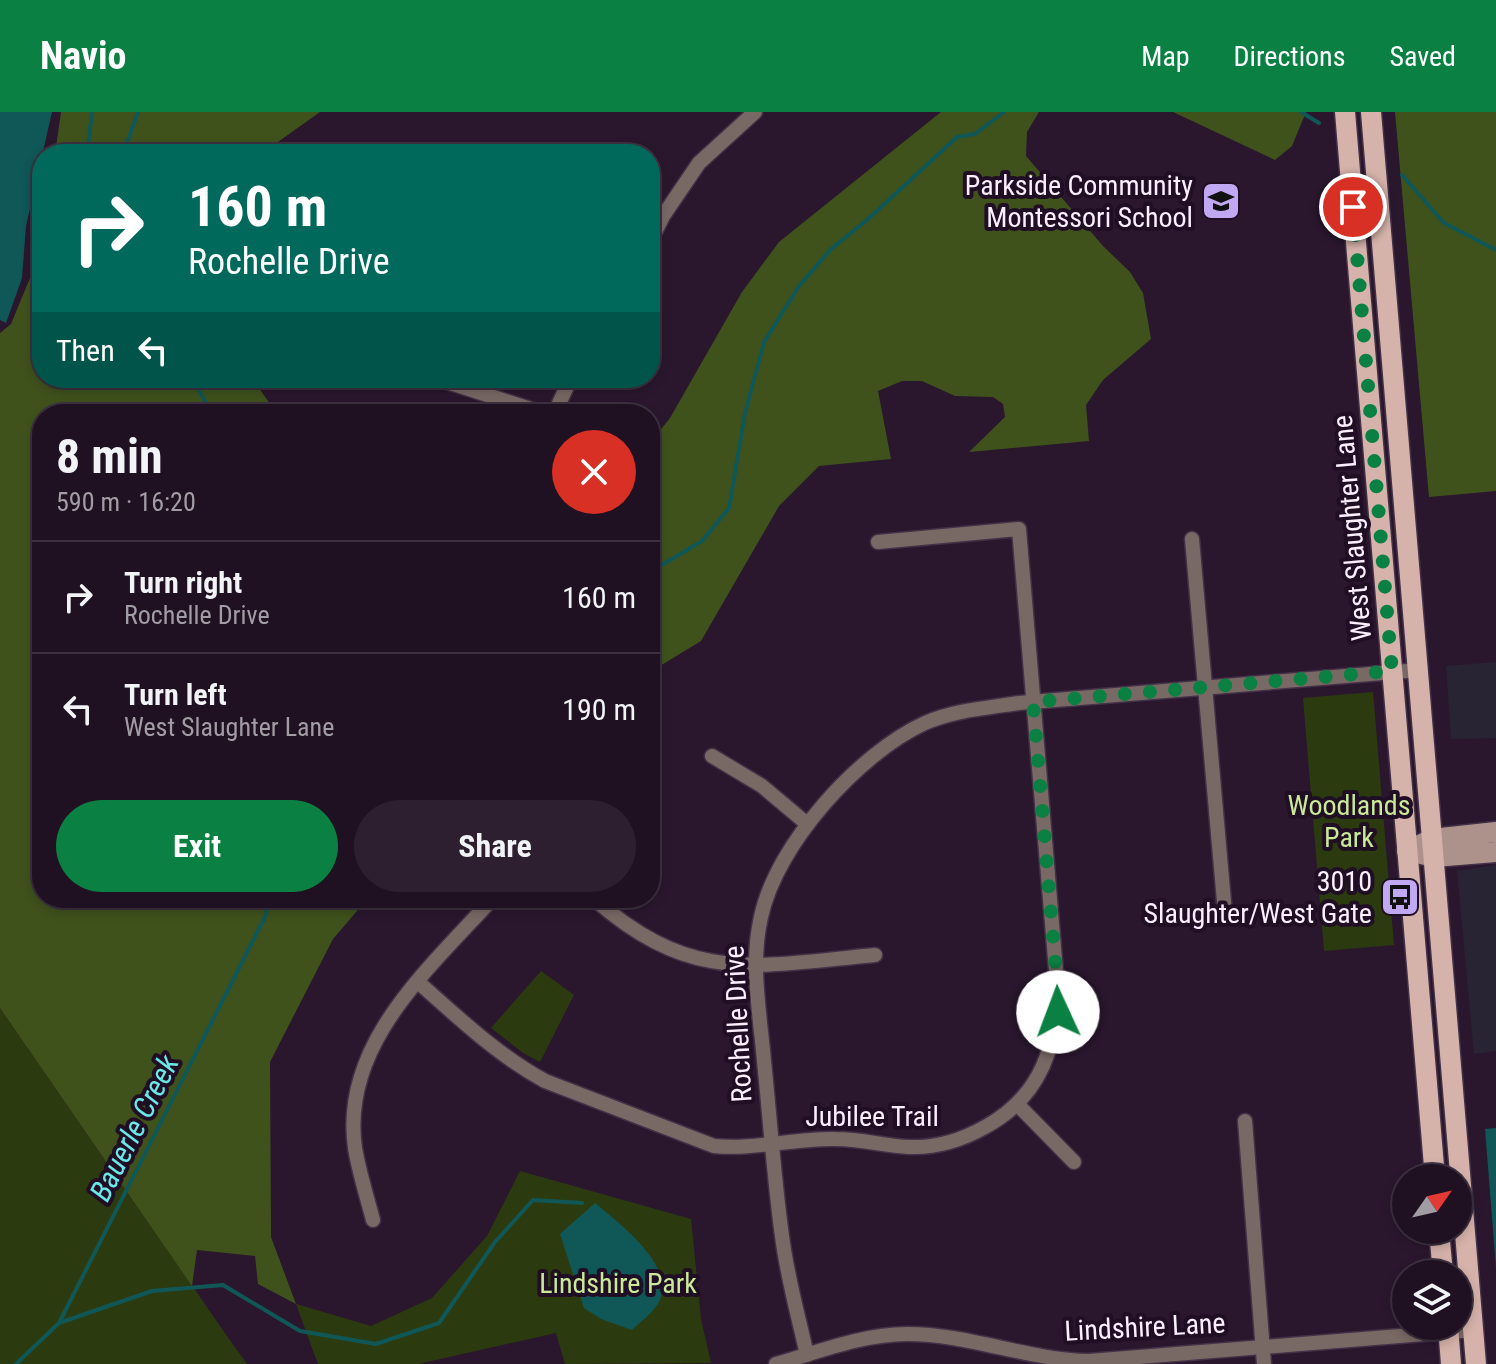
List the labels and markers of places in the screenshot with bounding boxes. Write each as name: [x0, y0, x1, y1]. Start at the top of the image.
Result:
place label: Parkside Community Montessori School: [965, 169, 1193, 234]
pin: [1319, 173, 1387, 241]
school or university icon: Parkside Community Montessori School: [1200, 180, 1242, 222]
place label: 3010 Slaughter/West Gate: [1144, 865, 1372, 930]
bus stop icon: 3010 Slaughter/West Gate: [1379, 876, 1421, 918]

